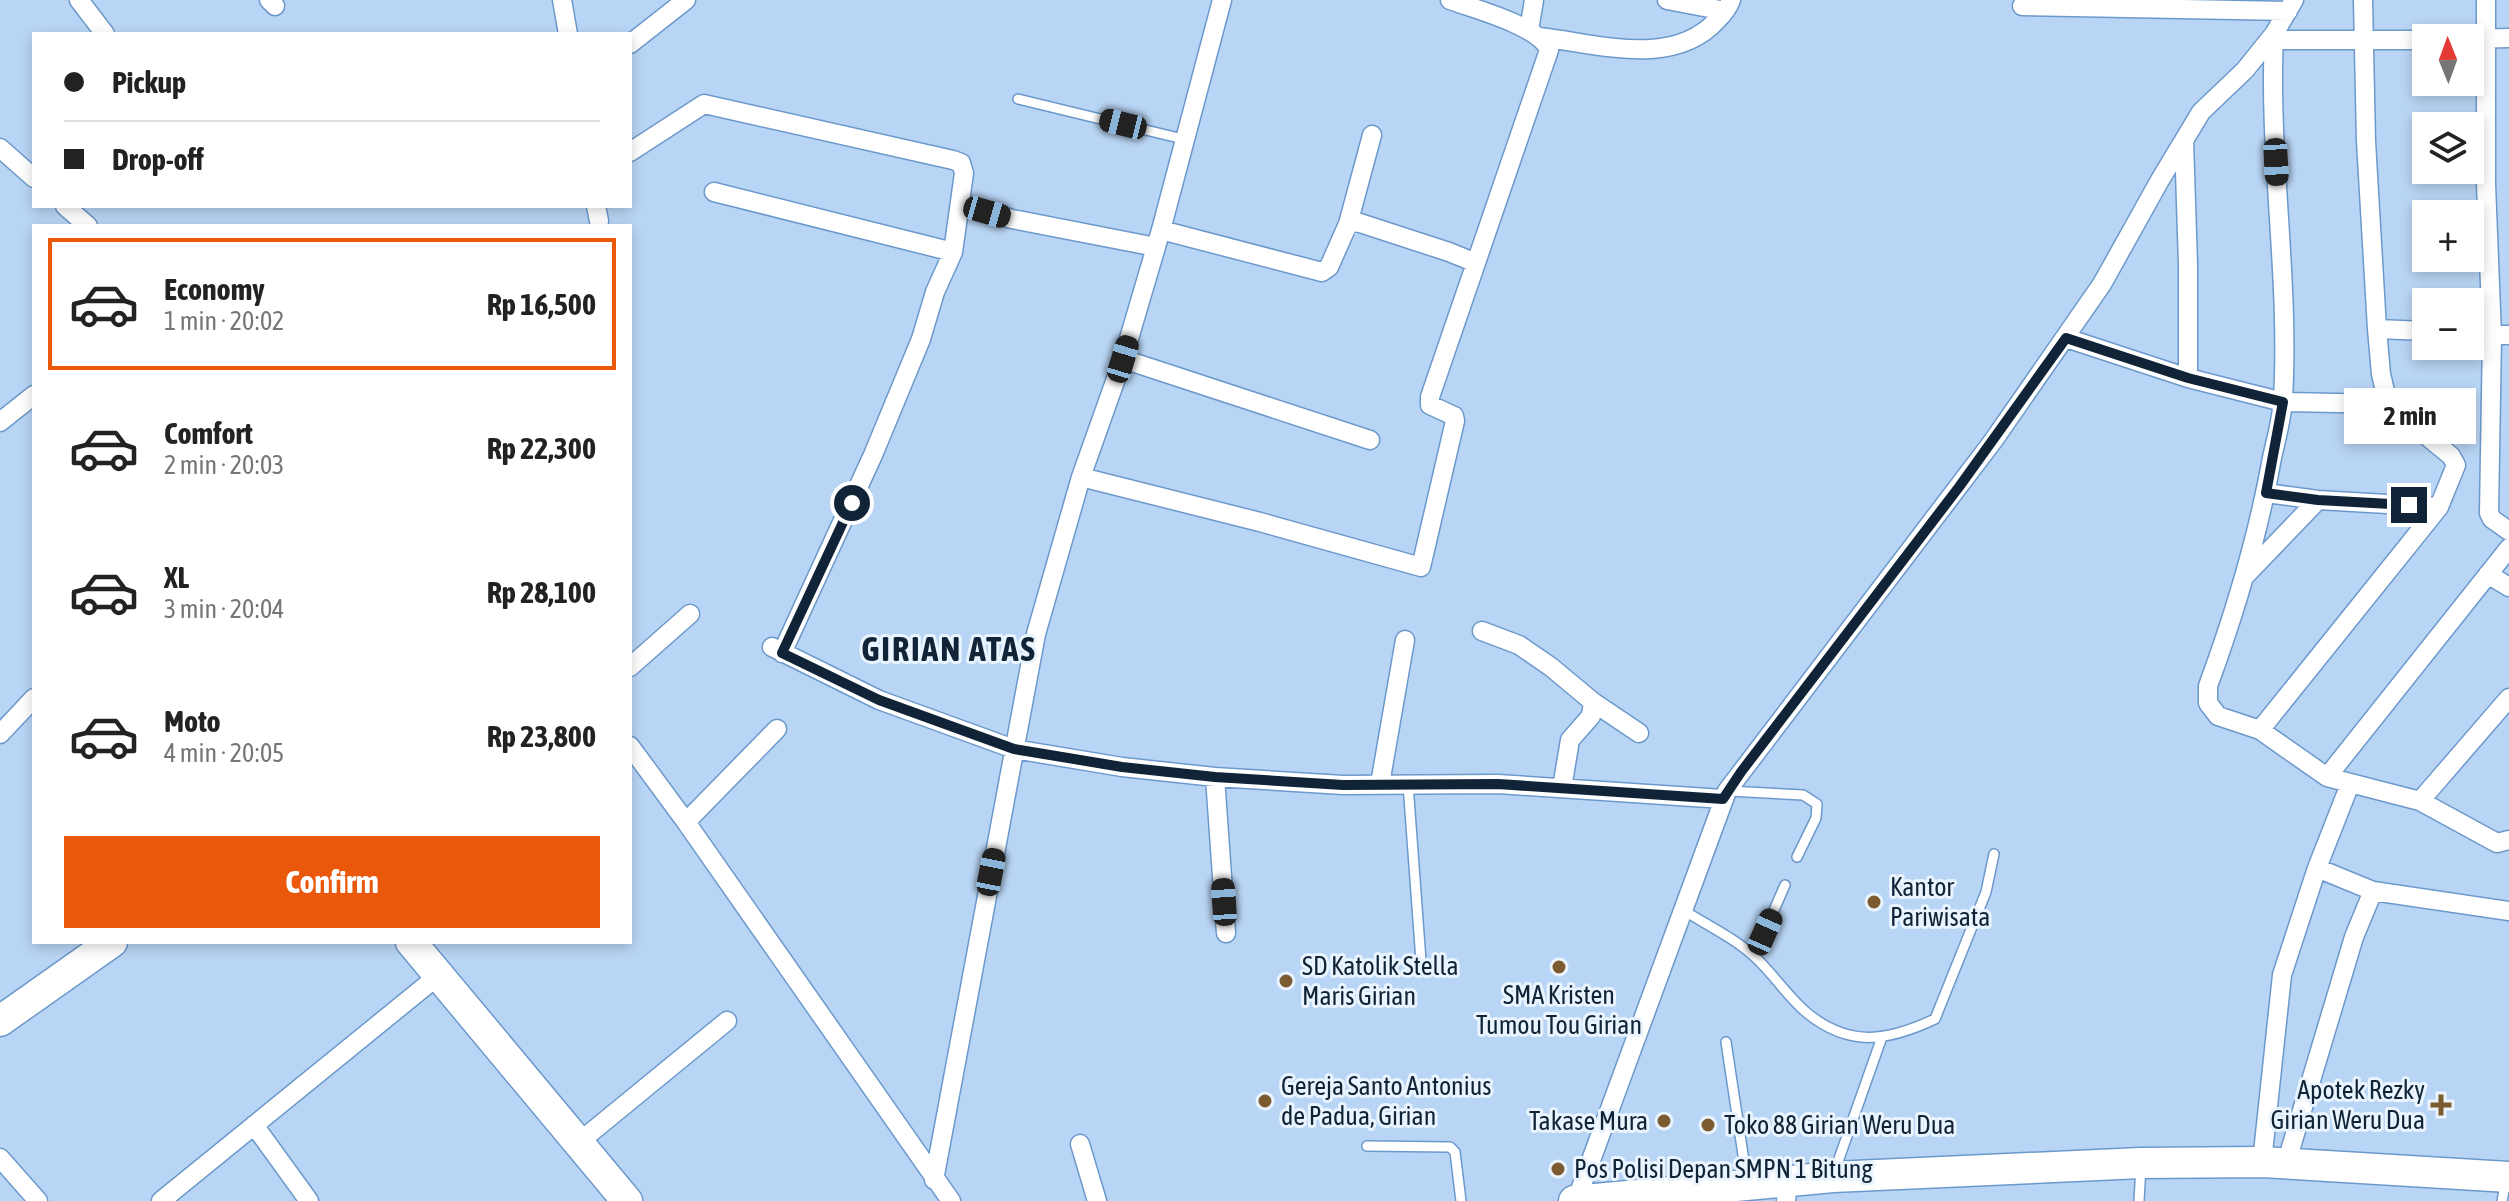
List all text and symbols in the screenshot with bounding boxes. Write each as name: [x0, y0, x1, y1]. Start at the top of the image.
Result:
north arrow: [2412, 24, 2484, 96]
map controls: [2412, 24, 2484, 360]
text: Pickup: [112, 65, 186, 99]
car: [1097, 107, 1149, 141]
button: layers: [2412, 112, 2484, 184]
car: [2263, 137, 2289, 187]
text: Drop-off: [112, 142, 204, 176]
car: [961, 194, 1013, 230]
button: +: [2412, 200, 2484, 272]
icon: car: [68, 268, 140, 340]
text: Economy: [164, 272, 265, 306]
text: Rp 16,500: [487, 287, 596, 321]
button: −: [2412, 288, 2484, 360]
text: 1 min · 20:02: [164, 306, 284, 336]
car: [1105, 333, 1141, 385]
callout: 2 min: [2343, 389, 2475, 445]
text: 2 min: [2383, 401, 2437, 431]
icon: car: [68, 412, 140, 484]
text: Comfort: [164, 416, 253, 450]
text: Rp 22,300: [487, 431, 596, 465]
text: 2 min · 20:03: [164, 450, 284, 480]
route start: [834, 485, 870, 521]
route end: [2391, 487, 2427, 523]
icon: car: [68, 556, 140, 628]
text: XL: [164, 560, 189, 594]
text: Rp 28,100: [487, 575, 596, 609]
text: 3 min · 20:04: [164, 594, 284, 624]
district label: GIRIAN ATAS: [861, 629, 1037, 668]
icon: car: [68, 700, 140, 772]
text: Moto: [164, 704, 221, 738]
text: Rp 23,800: [487, 719, 596, 753]
text: 4 min · 20:05: [164, 738, 284, 768]
button: Confirm: [64, 836, 600, 928]
car: [975, 846, 1007, 898]
place label: Kantor Pariwisata: [1890, 872, 1990, 932]
car: [1210, 877, 1238, 927]
marker: Kantor Pariwisata: [1865, 893, 1883, 911]
car: [1744, 905, 1786, 959]
place label: SD Katolik Stella Maris Girian: [1302, 951, 1459, 1011]
marker: SMA Kristen Tumou Tou Girian: [1550, 958, 1568, 976]
marker: SD Katolik Stella Maris Girian: [1277, 972, 1295, 990]
place label: SMA Kristen Tumou Tou Girian: [1476, 980, 1642, 1040]
place label: Gereja Santo Antonius de Padua, Girian: [1281, 1071, 1491, 1131]
place label: Apotek Rezky Girian Weru Dua: [2270, 1075, 2425, 1135]
marker: Gereja Santo Antonius de Padua, Girian: [1256, 1092, 1274, 1110]
marker: Apotek Rezky Girian Weru Dua: [2432, 1096, 2450, 1114]
place label: Takase Mura: [1529, 1106, 1648, 1136]
place label: Toko 88 Girian Weru Dua: [1724, 1110, 1955, 1140]
marker: Takase Mura: [1655, 1112, 1673, 1130]
marker: Toko 88 Girian Weru Dua: [1699, 1116, 1717, 1134]
place label: Pos Polisi Depan SMPN 1 Bitung: [1574, 1154, 1873, 1184]
marker: Pos Polisi Depan SMPN 1 Bitung: [1549, 1160, 1567, 1178]

